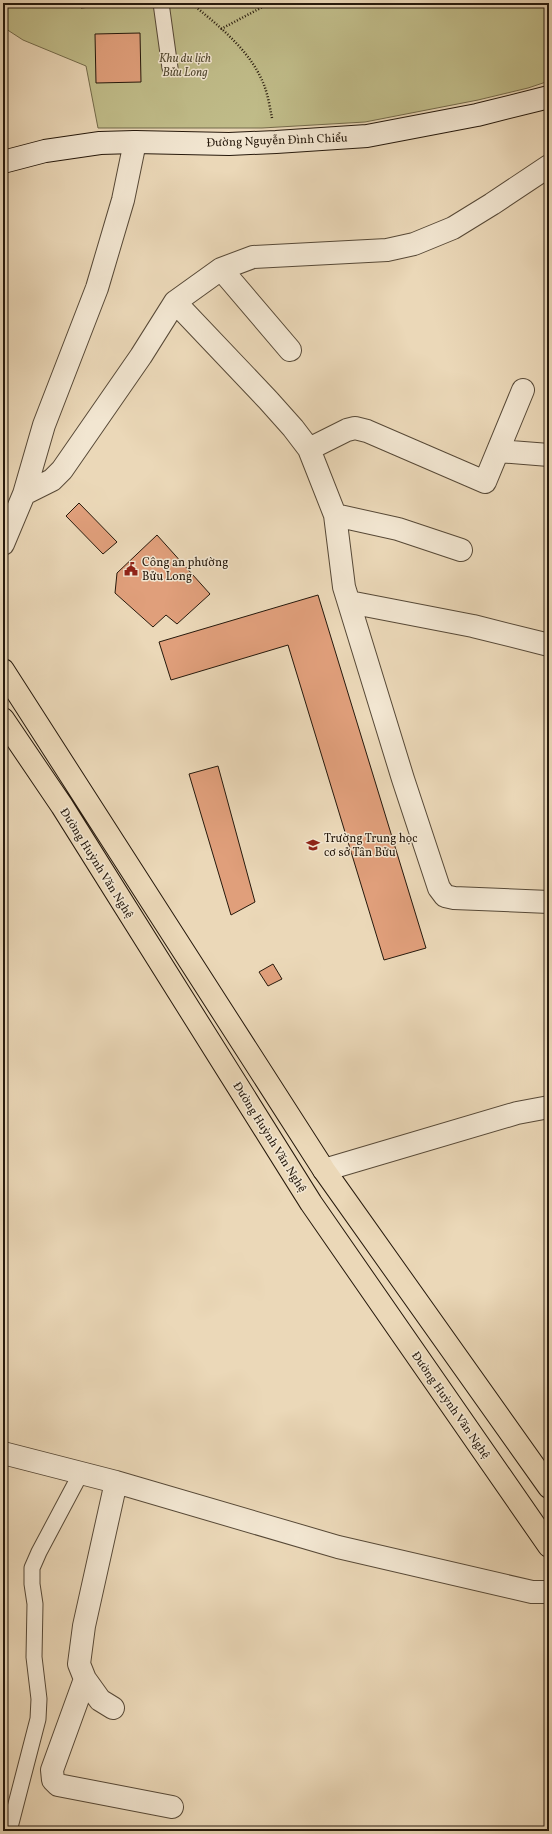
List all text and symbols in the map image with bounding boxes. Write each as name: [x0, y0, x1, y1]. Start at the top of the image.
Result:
park label: Khu du lịch Bửu Long: [159, 51, 211, 81]
street label: Đường Nguyễn Đình Chiểu: [206, 131, 348, 151]
place label: Công an phường Bửu Long: [142, 555, 228, 585]
public building icon: Công an phường Bửu Long: [123, 561, 139, 577]
street label: Đường Huỳnh Văn Nghệ: [56, 805, 137, 922]
place label: Trường Trung học cơ sở Tân Bửu: [324, 831, 418, 861]
school or university icon: Trường Trung học cơ sở Tân Bửu: [305, 837, 321, 853]
street label: Đường Huỳnh Văn Nghệ: [229, 1079, 310, 1196]
street label: Đường Huỳnh Văn Nghệ: [407, 1349, 493, 1463]

